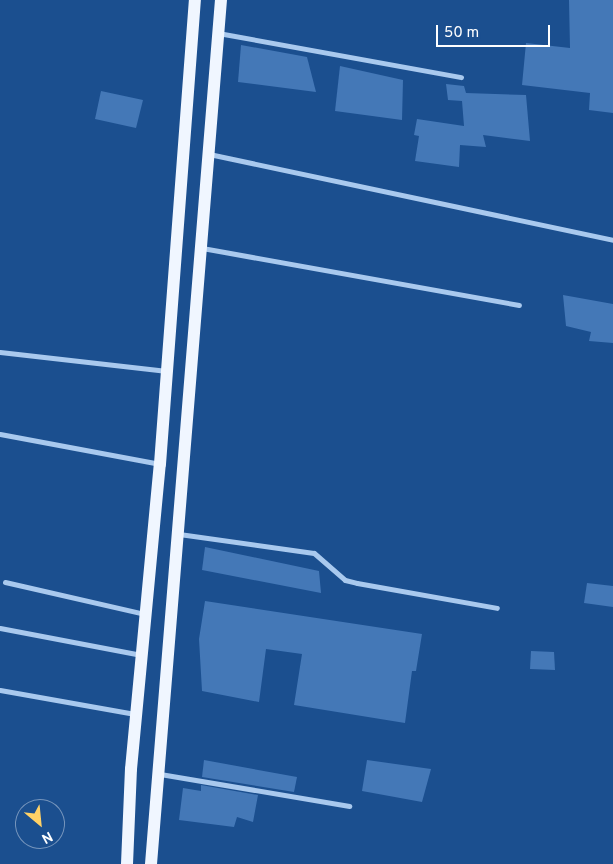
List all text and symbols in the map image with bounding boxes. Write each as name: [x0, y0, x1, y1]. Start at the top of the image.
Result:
scale bar: [438, 15, 552, 47]
text: 50 m: [444, 24, 479, 43]
north arrow: [15, 799, 65, 849]
text: N: [38, 827, 55, 847]

